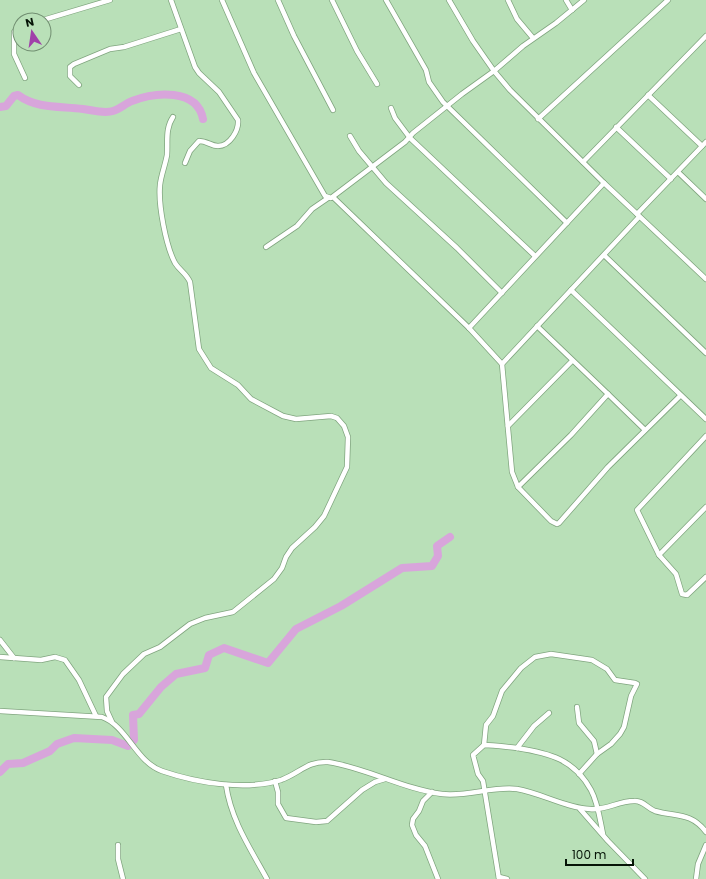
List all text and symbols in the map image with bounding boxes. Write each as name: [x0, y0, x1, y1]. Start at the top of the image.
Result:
north arrow: [12, 12, 52, 52]
text: N: [24, 14, 36, 31]
scale bar: [566, 841, 633, 867]
text: 100 m: [572, 846, 606, 863]

